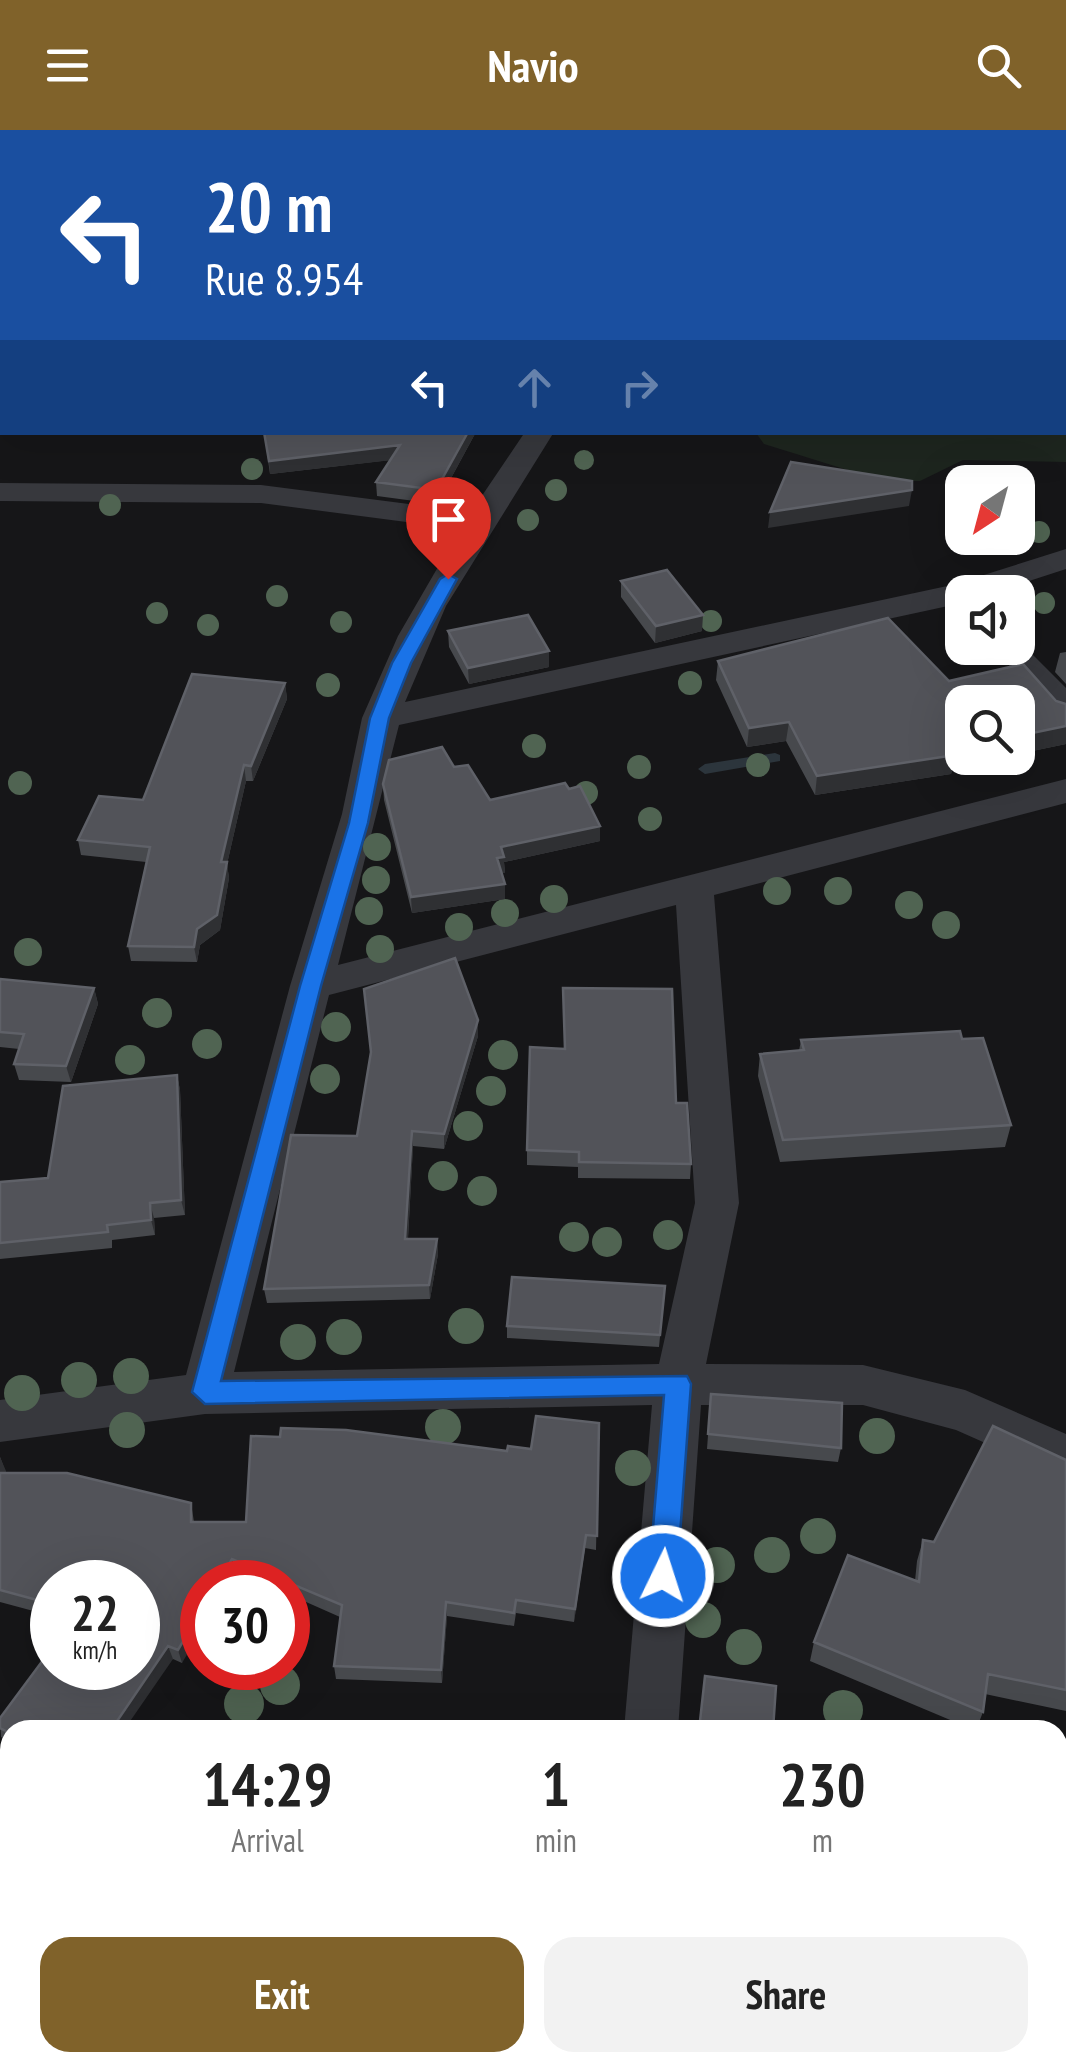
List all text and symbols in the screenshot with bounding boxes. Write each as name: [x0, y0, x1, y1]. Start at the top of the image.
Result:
text: Navio: [488, 36, 579, 94]
icon: menu: [40, 38, 95, 93]
icon: search: [971, 38, 1026, 93]
text: 20 m: [205, 161, 333, 251]
icon: left: [40, 170, 170, 300]
text: Rue 8.954: [205, 249, 363, 307]
icon: left: [402, 360, 457, 415]
icon: ahead: [507, 360, 562, 415]
icon: right: [612, 360, 667, 415]
north arrow: [945, 465, 1035, 555]
map controls: [945, 465, 1035, 775]
pin: [406, 477, 491, 580]
icon: arrive: [421, 492, 476, 547]
button: sound: [945, 575, 1035, 665]
button: search: [945, 685, 1035, 775]
position arrow: [611, 1524, 715, 1628]
speed limit sign: 30: [180, 1560, 310, 1690]
text: 22: [71, 1580, 119, 1645]
text: km/h: [73, 1634, 117, 1666]
text: 14:29: [203, 1745, 332, 1823]
text: 1: [542, 1745, 570, 1823]
text: 230: [779, 1745, 865, 1823]
text: Arrival: [231, 1819, 304, 1861]
text: min: [535, 1819, 577, 1861]
text: m: [812, 1819, 833, 1861]
button: Exit: [40, 1937, 524, 2052]
button: Share: [544, 1937, 1028, 2052]

